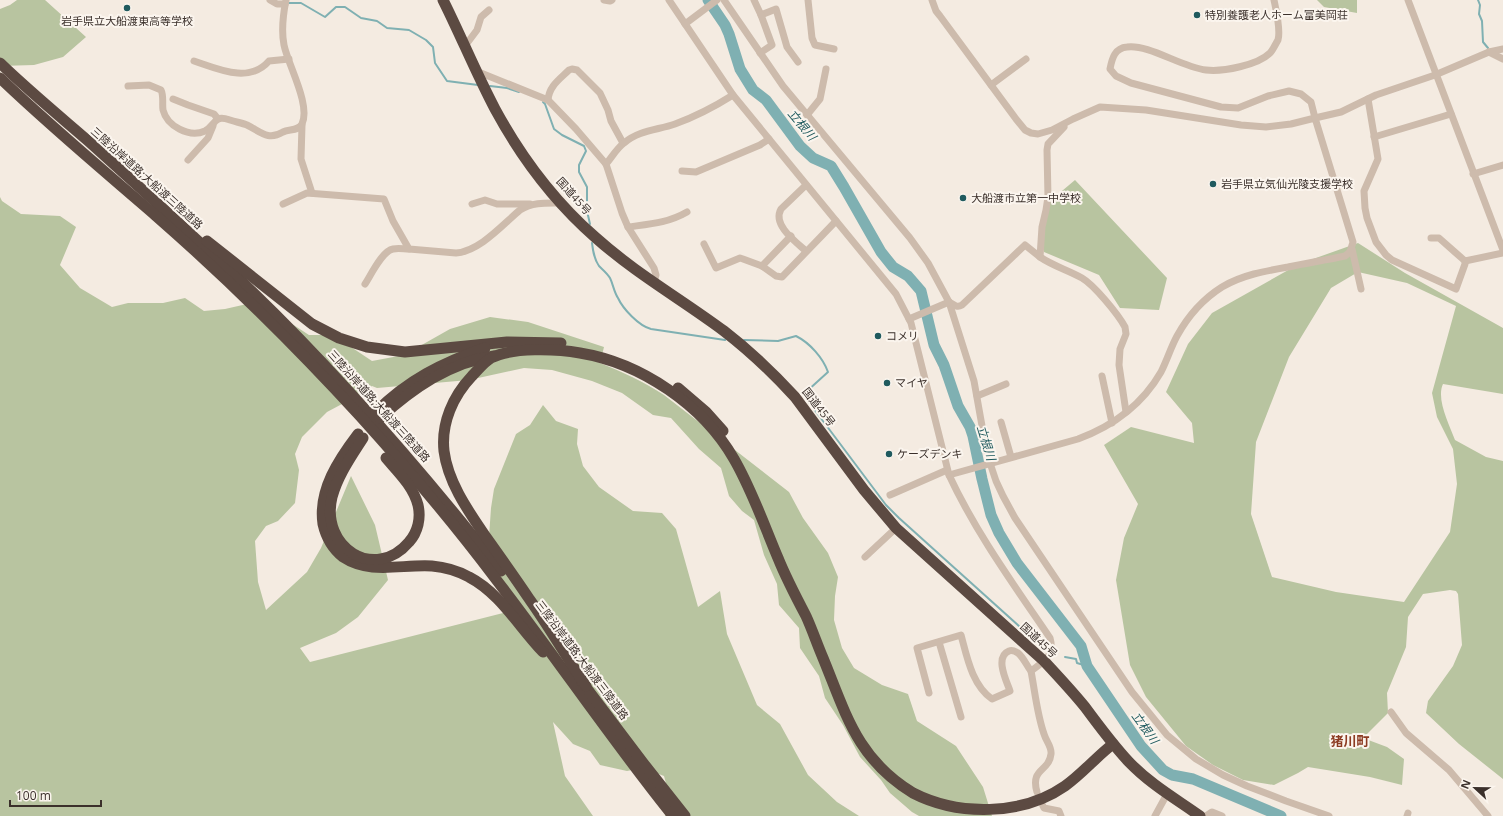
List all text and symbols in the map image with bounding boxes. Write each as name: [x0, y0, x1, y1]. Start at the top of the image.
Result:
marker: 岩手県立大船渡東高等学校: [122, 3, 132, 13]
place label: 特別養護老人ホーム富美岡荘: [1205, 7, 1348, 22]
marker: 特別養護老人ホーム富美岡荘: [1192, 10, 1202, 20]
place label: 岩手県立大船渡東高等学校: [61, 13, 193, 28]
water label: 立根川: [784, 105, 822, 145]
street label: 三陸沿岸道路;大船渡三陸道路: [88, 123, 207, 232]
street label: 国道45号: [554, 174, 595, 218]
place label: 岩手県立気仙光陵支援学校: [1221, 176, 1353, 191]
marker: 岩手県立気仙光陵支援学校: [1208, 179, 1218, 189]
place label: 大船渡市立第一中学校: [971, 190, 1081, 205]
marker: 大船渡市立第一中学校: [958, 193, 968, 203]
place label: コメリ: [886, 328, 919, 343]
marker: コメリ: [873, 331, 883, 341]
street label: 三陸沿岸道路;大船渡三陸道路: [325, 346, 434, 465]
place label: マイヤ: [895, 375, 928, 390]
marker: マイヤ: [882, 378, 892, 388]
street label: 国道45号: [799, 384, 839, 429]
water label: 立根川: [973, 423, 1000, 464]
place label: ケーズデンキ: [897, 446, 962, 461]
marker: ケーズデンキ: [884, 449, 894, 459]
street label: 三陸沿岸道路;大船渡三陸道路: [533, 597, 632, 722]
street label: 国道45号: [1018, 619, 1061, 661]
water label: 立根川: [1128, 708, 1164, 749]
district label: 猪川町: [1330, 732, 1370, 750]
north arrow: [1455, 768, 1495, 808]
text: N: [1457, 777, 1474, 791]
scale bar: [10, 782, 101, 808]
text: 100 m: [16, 787, 51, 804]

